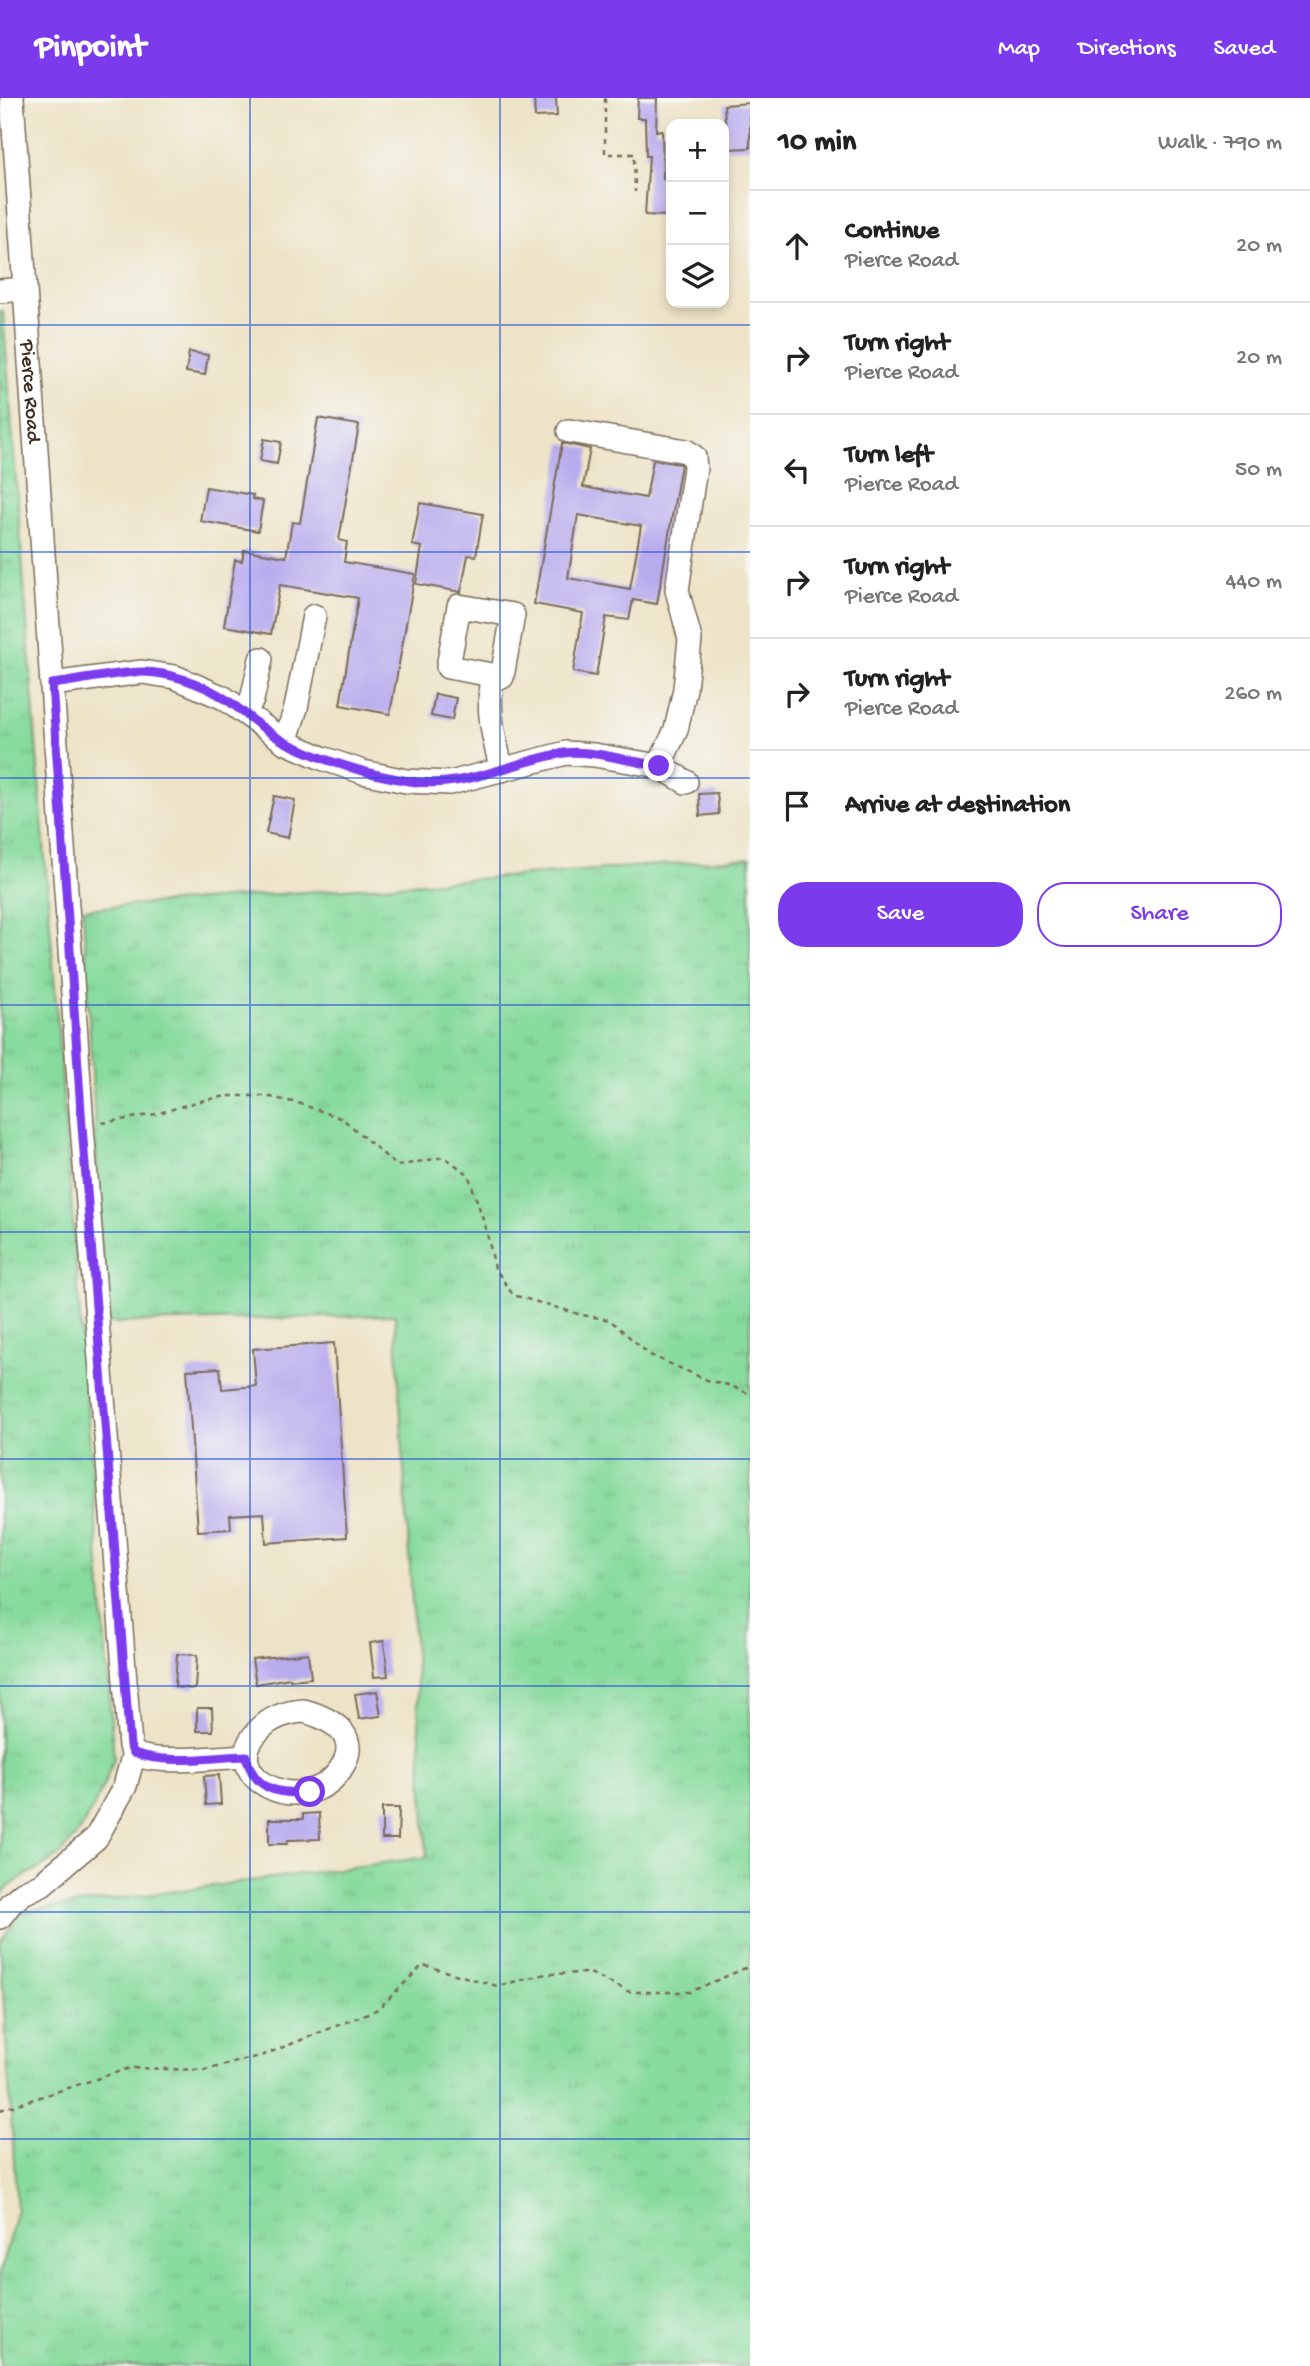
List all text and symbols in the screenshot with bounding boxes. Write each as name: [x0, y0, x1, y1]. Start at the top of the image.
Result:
text: Pinpoint: [35, 30, 146, 68]
text: Map: [998, 35, 1040, 64]
text: Directions: [1078, 35, 1176, 64]
text: Saved: [1214, 35, 1275, 64]
map controls: [666, 119, 729, 308]
button: +: [666, 119, 729, 182]
text: 10 min: [778, 126, 856, 161]
text: Walk · 790 m: [1158, 130, 1282, 157]
button: −: [666, 182, 729, 245]
text: Continue: [845, 217, 939, 248]
icon: ahead: [778, 227, 816, 265]
text: 20 m: [1236, 233, 1282, 260]
button: layers: [666, 245, 729, 308]
text: Pierce Road: [845, 248, 958, 275]
text: Turn right: [845, 329, 949, 360]
street label: Pierce Road: [12, 338, 45, 446]
icon: right: [778, 339, 816, 377]
text: 20 m: [1236, 345, 1282, 372]
text: Pierce Road: [845, 360, 958, 387]
text: Turn left: [845, 441, 933, 472]
icon: left: [778, 451, 816, 489]
text: 50 m: [1235, 457, 1282, 484]
text: Pierce Road: [845, 472, 958, 499]
text: Turn right: [845, 553, 949, 584]
icon: right: [778, 563, 816, 601]
text: 440 m: [1225, 569, 1282, 596]
text: Pierce Road: [845, 584, 958, 611]
text: Turn right: [845, 665, 949, 696]
icon: right: [778, 675, 816, 713]
text: 260 m: [1224, 681, 1282, 708]
text: Pierce Road: [845, 696, 958, 723]
route end: [643, 750, 674, 781]
icon: arrive: [778, 787, 816, 825]
text: Arrive at destination: [845, 791, 1070, 822]
button: Save: [778, 882, 1023, 947]
button: Share: [1037, 882, 1282, 947]
route start: [294, 1776, 325, 1807]

